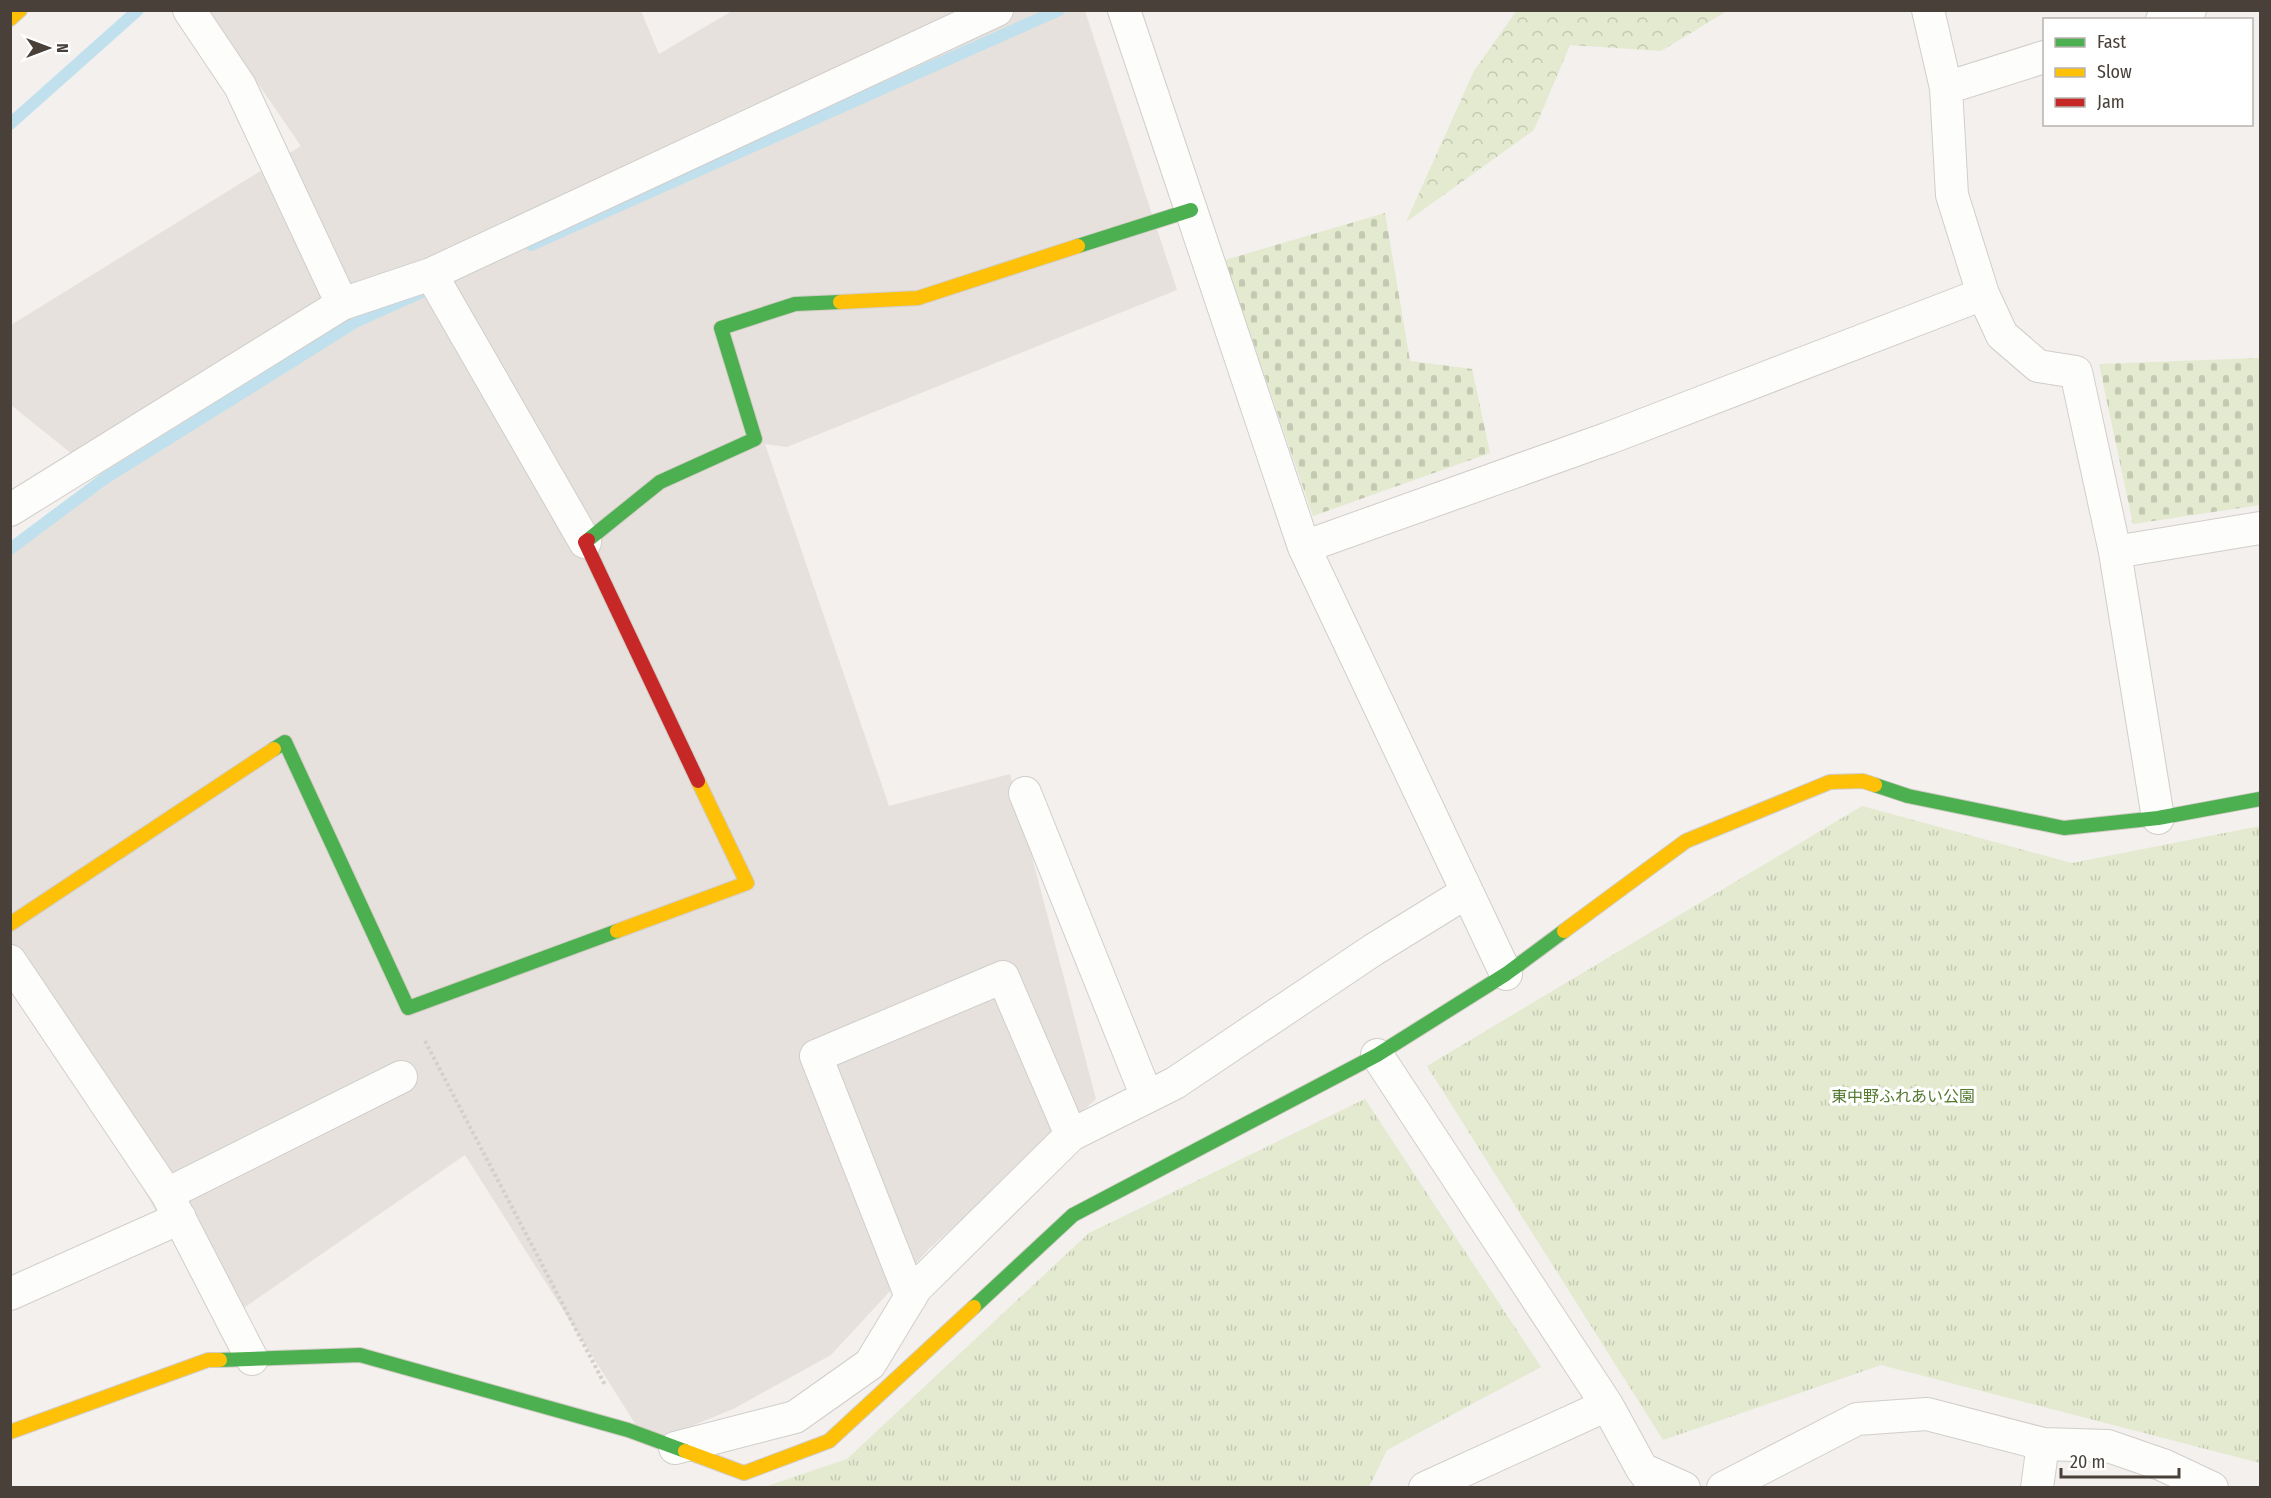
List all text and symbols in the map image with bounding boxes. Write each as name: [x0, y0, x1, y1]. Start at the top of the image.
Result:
north arrow: [18, 18, 78, 78]
legend: [2043, 18, 2253, 126]
text: Fast: [2097, 31, 2126, 53]
text: N: [53, 43, 72, 53]
text: Slow: [2097, 61, 2132, 83]
text: Jam: [2097, 91, 2125, 113]
park label: 東中野ふれあい公園: [1831, 1087, 1975, 1106]
scale bar: [2061, 1441, 2180, 1479]
text: 20 m: [2070, 1451, 2105, 1473]

